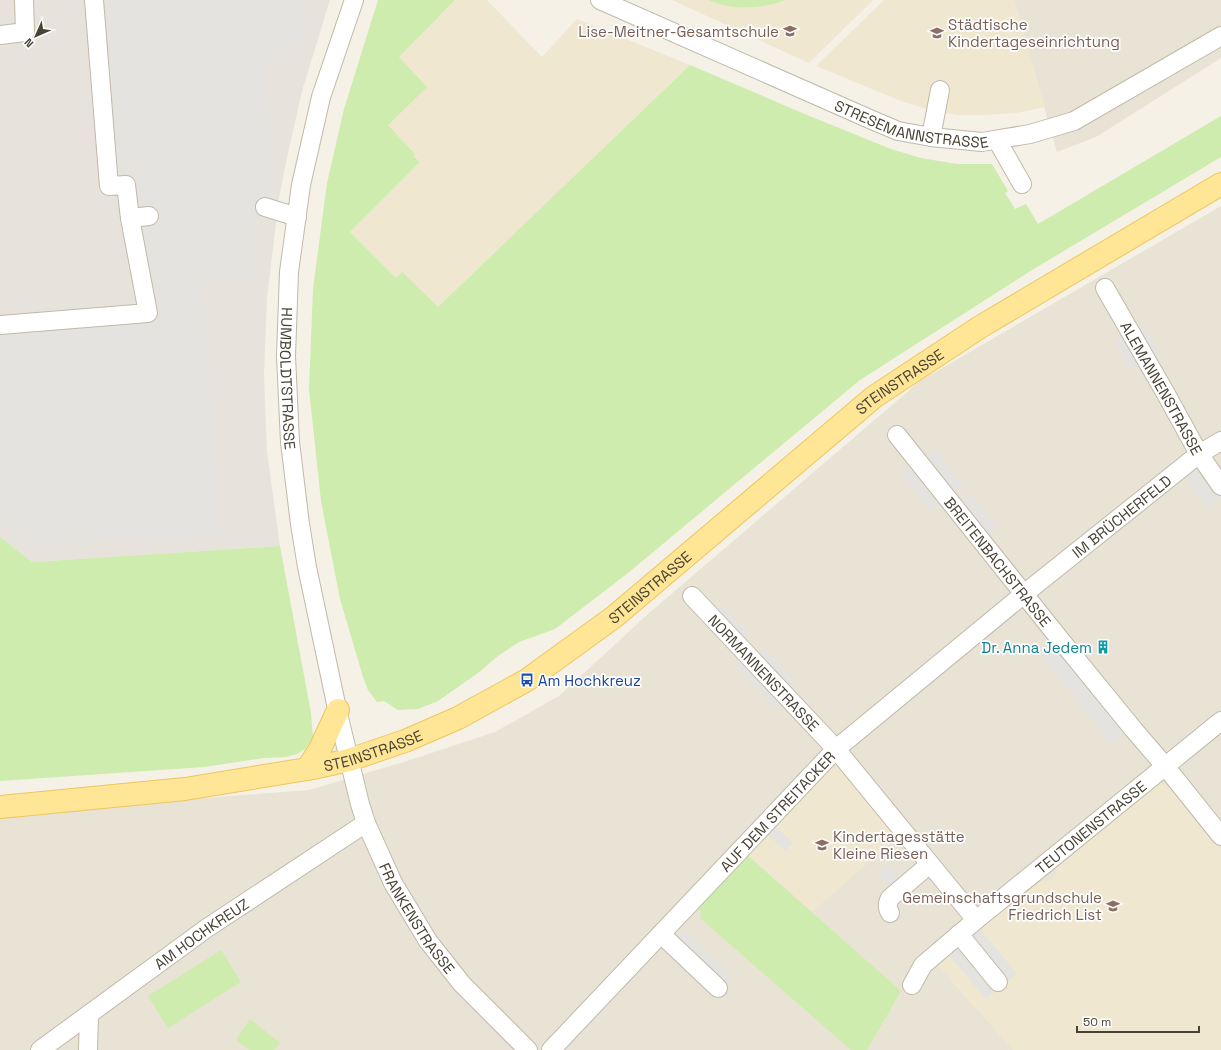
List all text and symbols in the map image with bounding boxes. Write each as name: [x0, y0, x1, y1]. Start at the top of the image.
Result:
place label: Städtische Kindertageseinrichtung: [948, 15, 1120, 51]
north arrow: [16, 16, 56, 56]
place label: Lise-Meitner-Gesamtschule: [578, 22, 779, 41]
school or university icon: Lise-Meitner-Gesamtschule: [782, 23, 798, 39]
school or university icon: Städtische Kindertageseinrichtung: [929, 25, 945, 41]
text: N: [21, 36, 36, 51]
street label: STRESEMANNSTRASSE: [832, 95, 990, 152]
street label: HUMBOLDTSTRASSE: [276, 307, 300, 451]
street label: ALEMANNENSTRASSE: [1117, 318, 1207, 458]
street label: STEINSTRASSE: [851, 344, 947, 418]
street label: IM BRÜCHERFELD: [1068, 470, 1175, 562]
street label: BREITENBACHSTRASSE: [940, 493, 1056, 630]
street label: STEINSTRASSE: [604, 546, 695, 628]
street label: NORMANNENSTRASSE: [704, 610, 824, 735]
place label: Dr. Anna Jedem: [981, 638, 1092, 657]
building icon: Dr. Anna Jedem: [1095, 639, 1111, 655]
place label: Am Hochkreuz: [538, 671, 641, 690]
bus stop icon: Am Hochkreuz: [519, 672, 535, 688]
street label: STEINSTRASSE: [322, 725, 425, 775]
street label: AUF DEM STREITACKER: [716, 747, 839, 875]
street label: TEUTONENSTRASSE: [1031, 776, 1150, 878]
place label: Kindertagesstätte Kleine Riesen: [833, 827, 965, 863]
school or university icon: Kindertagesstätte Kleine Riesen: [814, 837, 830, 853]
street label: FRANKENSTRASSE: [376, 860, 459, 977]
place label: Gemeinschaftsgrundschule Friedrich List: [902, 888, 1102, 924]
street label: AM HOCHKREUZ: [150, 894, 252, 973]
school or university icon: Gemeinschaftsgrundschule Friedrich List: [1105, 898, 1121, 914]
scale bar: [1077, 1008, 1199, 1034]
text: 50 m: [1083, 1014, 1111, 1030]

